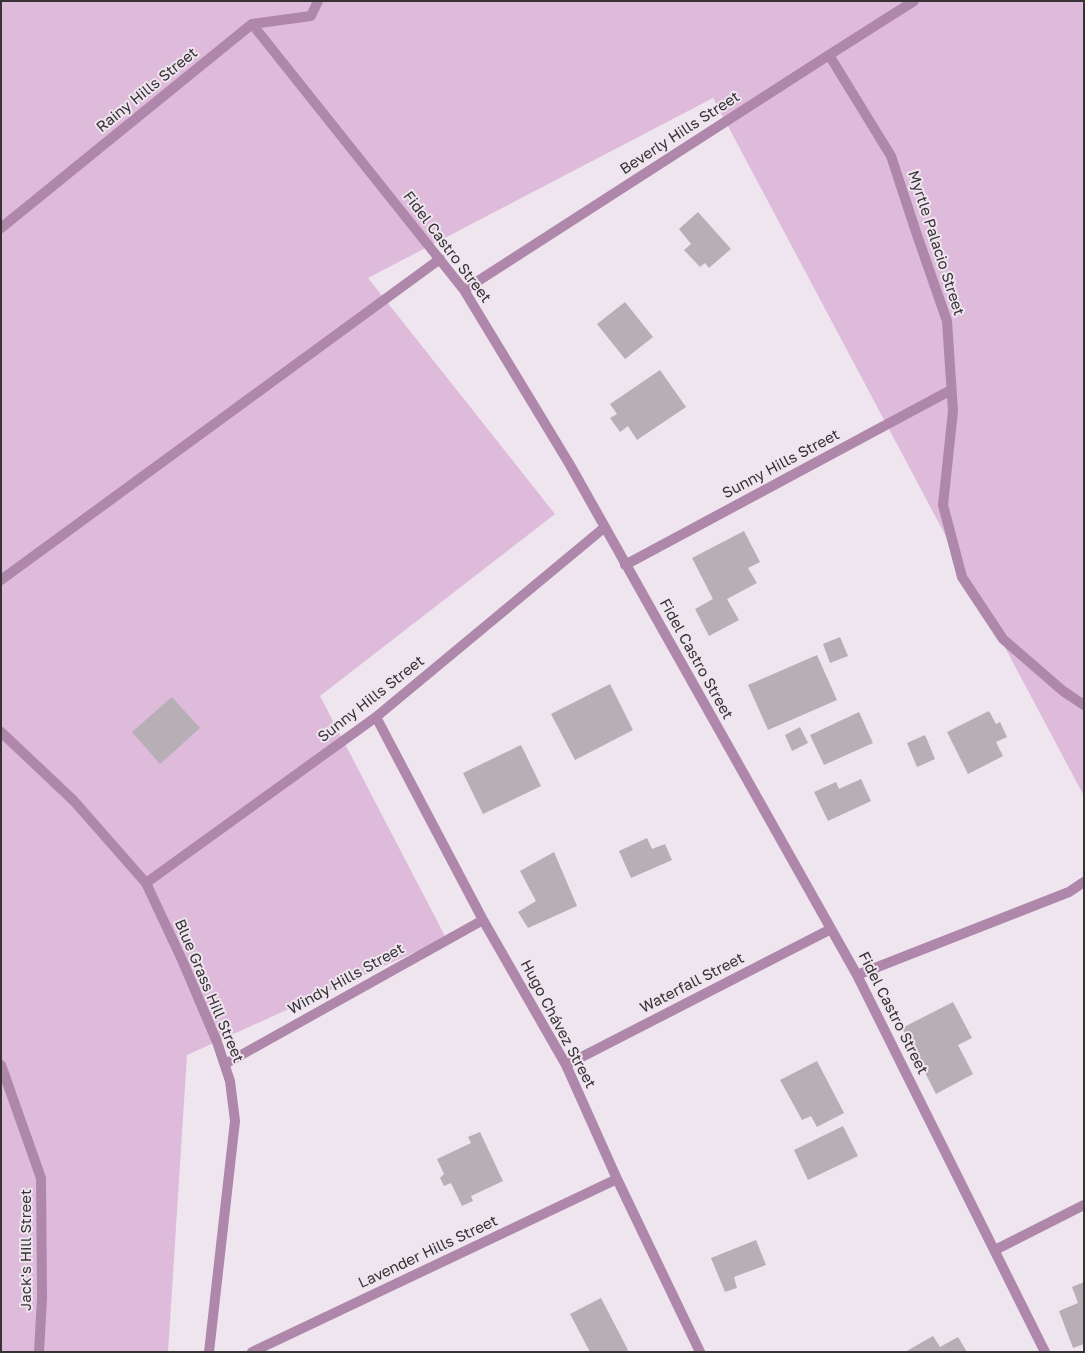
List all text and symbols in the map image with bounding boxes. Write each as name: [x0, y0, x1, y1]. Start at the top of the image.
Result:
street label: Rainy Hills Street: [93, 44, 201, 136]
street label: Beverly Hills Street: [617, 88, 743, 178]
street label: Myrtle Palacio Street: [904, 168, 968, 318]
street label: Fidel Castro Street: [399, 188, 495, 306]
street label: Sunny Hills Street: [719, 426, 843, 502]
street label: Fidel Castro Street: [655, 596, 737, 722]
street label: Sunny Hills Street: [314, 652, 428, 746]
street label: Blue Grass Hill Street: [171, 917, 247, 1065]
street label: Windy Hills Street: [285, 940, 407, 1018]
street label: Waterfall Street: [637, 949, 747, 1017]
street label: Fidel Castro Street: [854, 949, 932, 1077]
street label: Hugo Chávez Street: [517, 957, 599, 1091]
street label: Jack's Hill Street: [17, 1189, 35, 1311]
street label: Lavender Hills Street: [356, 1212, 500, 1292]

